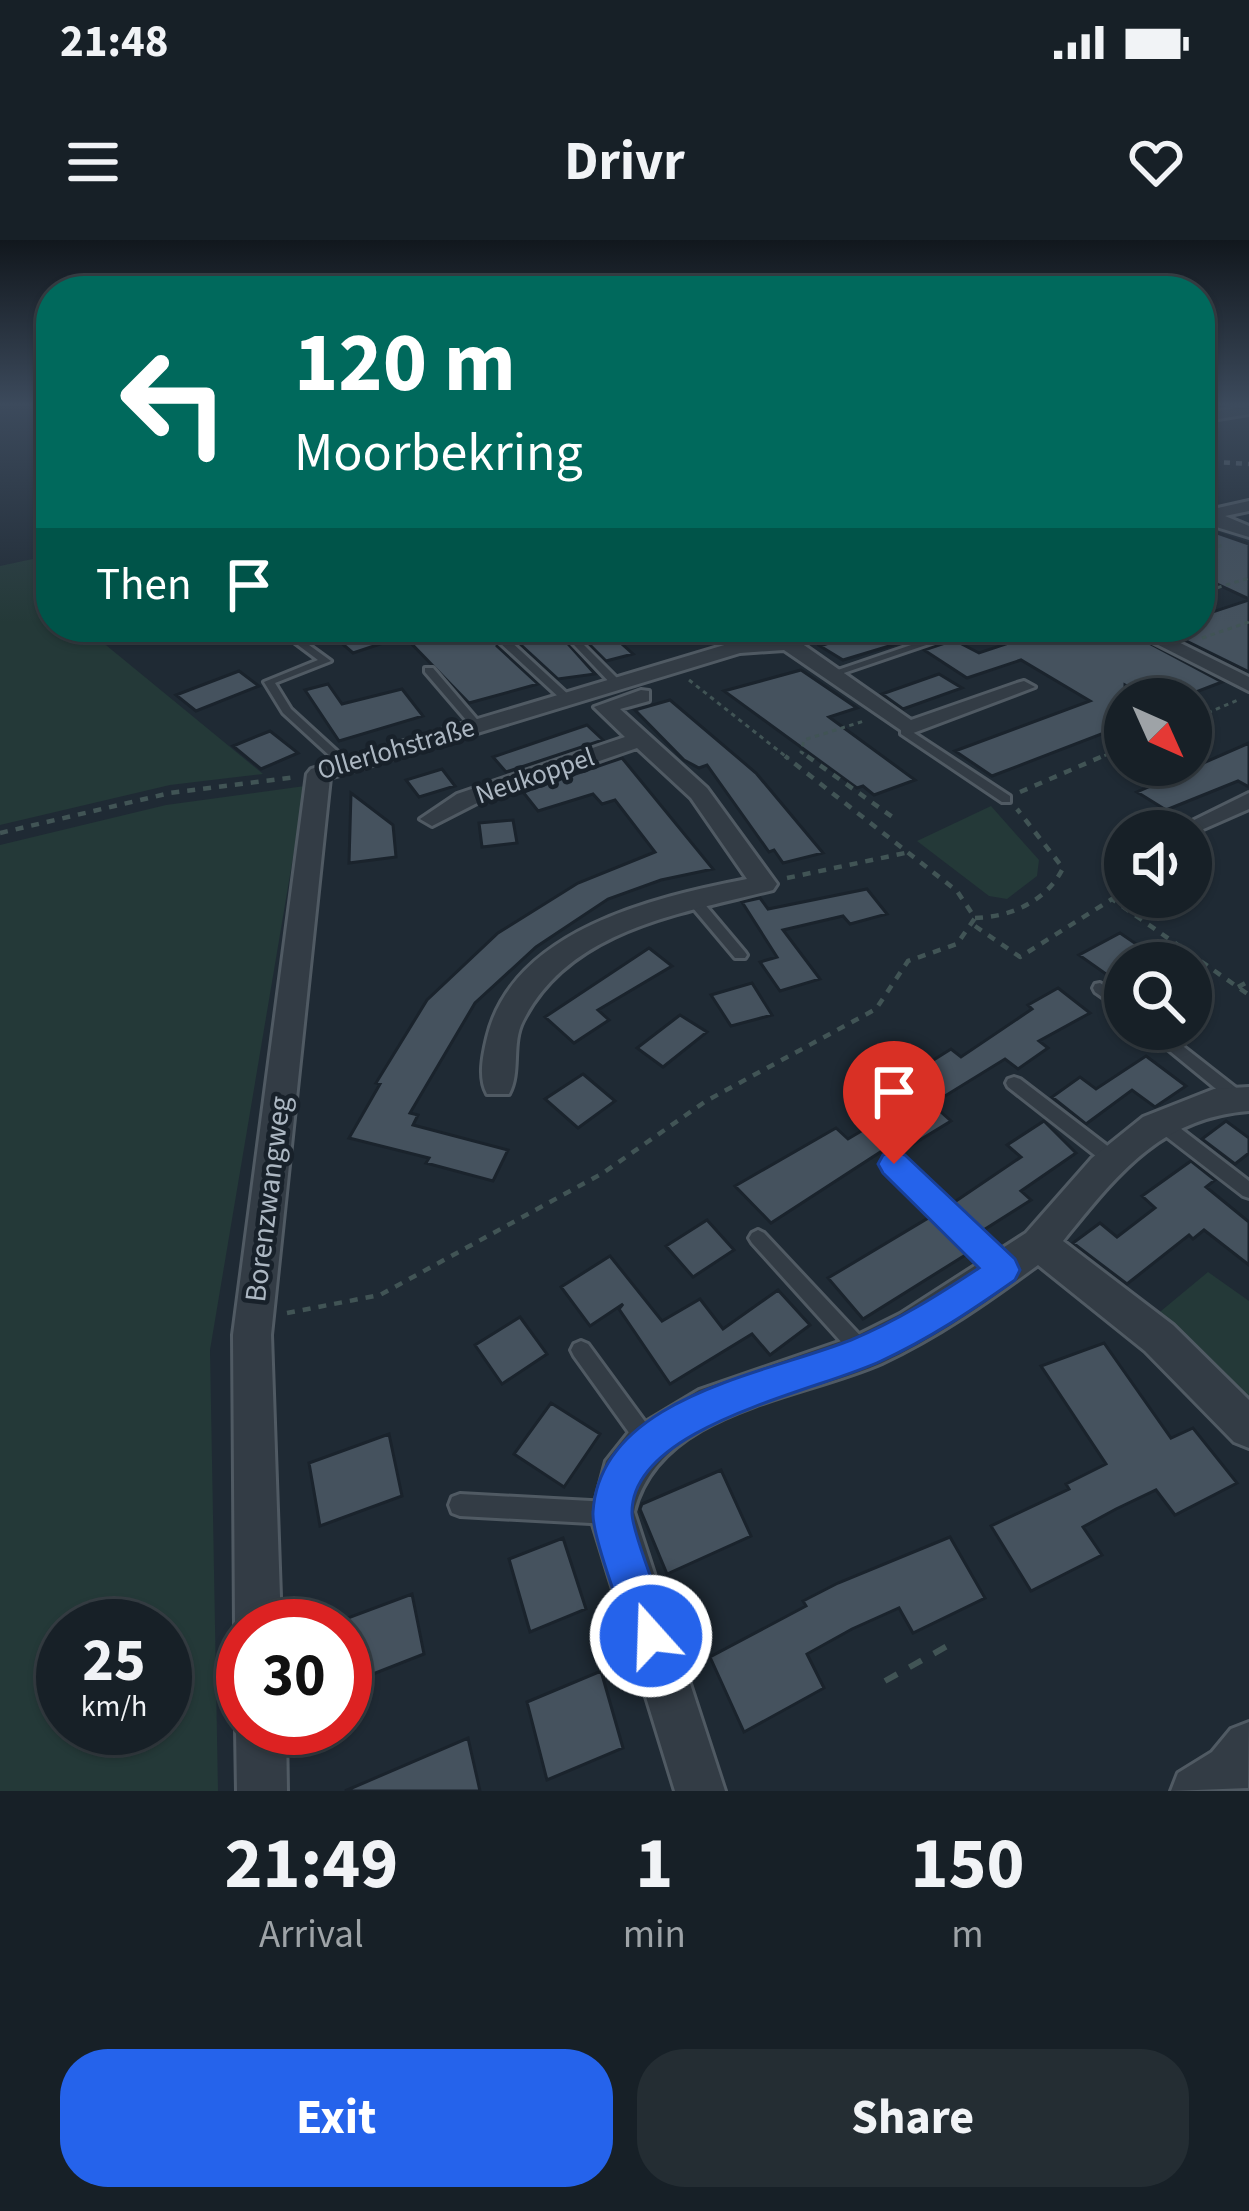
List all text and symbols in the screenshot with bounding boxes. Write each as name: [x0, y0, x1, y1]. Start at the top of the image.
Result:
text: 21:48: [60, 10, 169, 74]
text: Drivr: [564, 124, 685, 201]
icon: menu: [60, 129, 126, 195]
icon: heart: [1123, 129, 1189, 195]
text: 120 m: [294, 304, 516, 424]
icon: left: [96, 324, 252, 480]
text: Moorbekring: [294, 415, 583, 492]
icon: arrive: [216, 552, 282, 618]
text: Then: [96, 553, 192, 617]
north arrow: [1104, 678, 1212, 786]
map controls: [1104, 678, 1212, 1050]
street label: Ollerlohstraße: [313, 708, 479, 790]
street label: Neukoppel: [470, 737, 600, 815]
button: sound: [1104, 810, 1212, 918]
button: search: [1104, 942, 1212, 1050]
pin: [843, 1041, 945, 1164]
icon: arrive: [861, 1059, 927, 1125]
street label: Borenzwangweg: [234, 1094, 302, 1304]
position arrow: [588, 1573, 714, 1699]
speed limit sign: 30: [216, 1599, 372, 1755]
text: 25: [82, 1619, 146, 1704]
text: km/h: [81, 1685, 147, 1728]
text: 21:49: [225, 1813, 398, 1916]
text: 1: [635, 1813, 673, 1916]
text: 150: [910, 1813, 1025, 1916]
text: Arrival: [259, 1907, 364, 1963]
text: min: [623, 1907, 686, 1963]
text: m: [951, 1907, 984, 1963]
button: Exit: [60, 2049, 613, 2187]
button: Share: [637, 2049, 1189, 2187]

